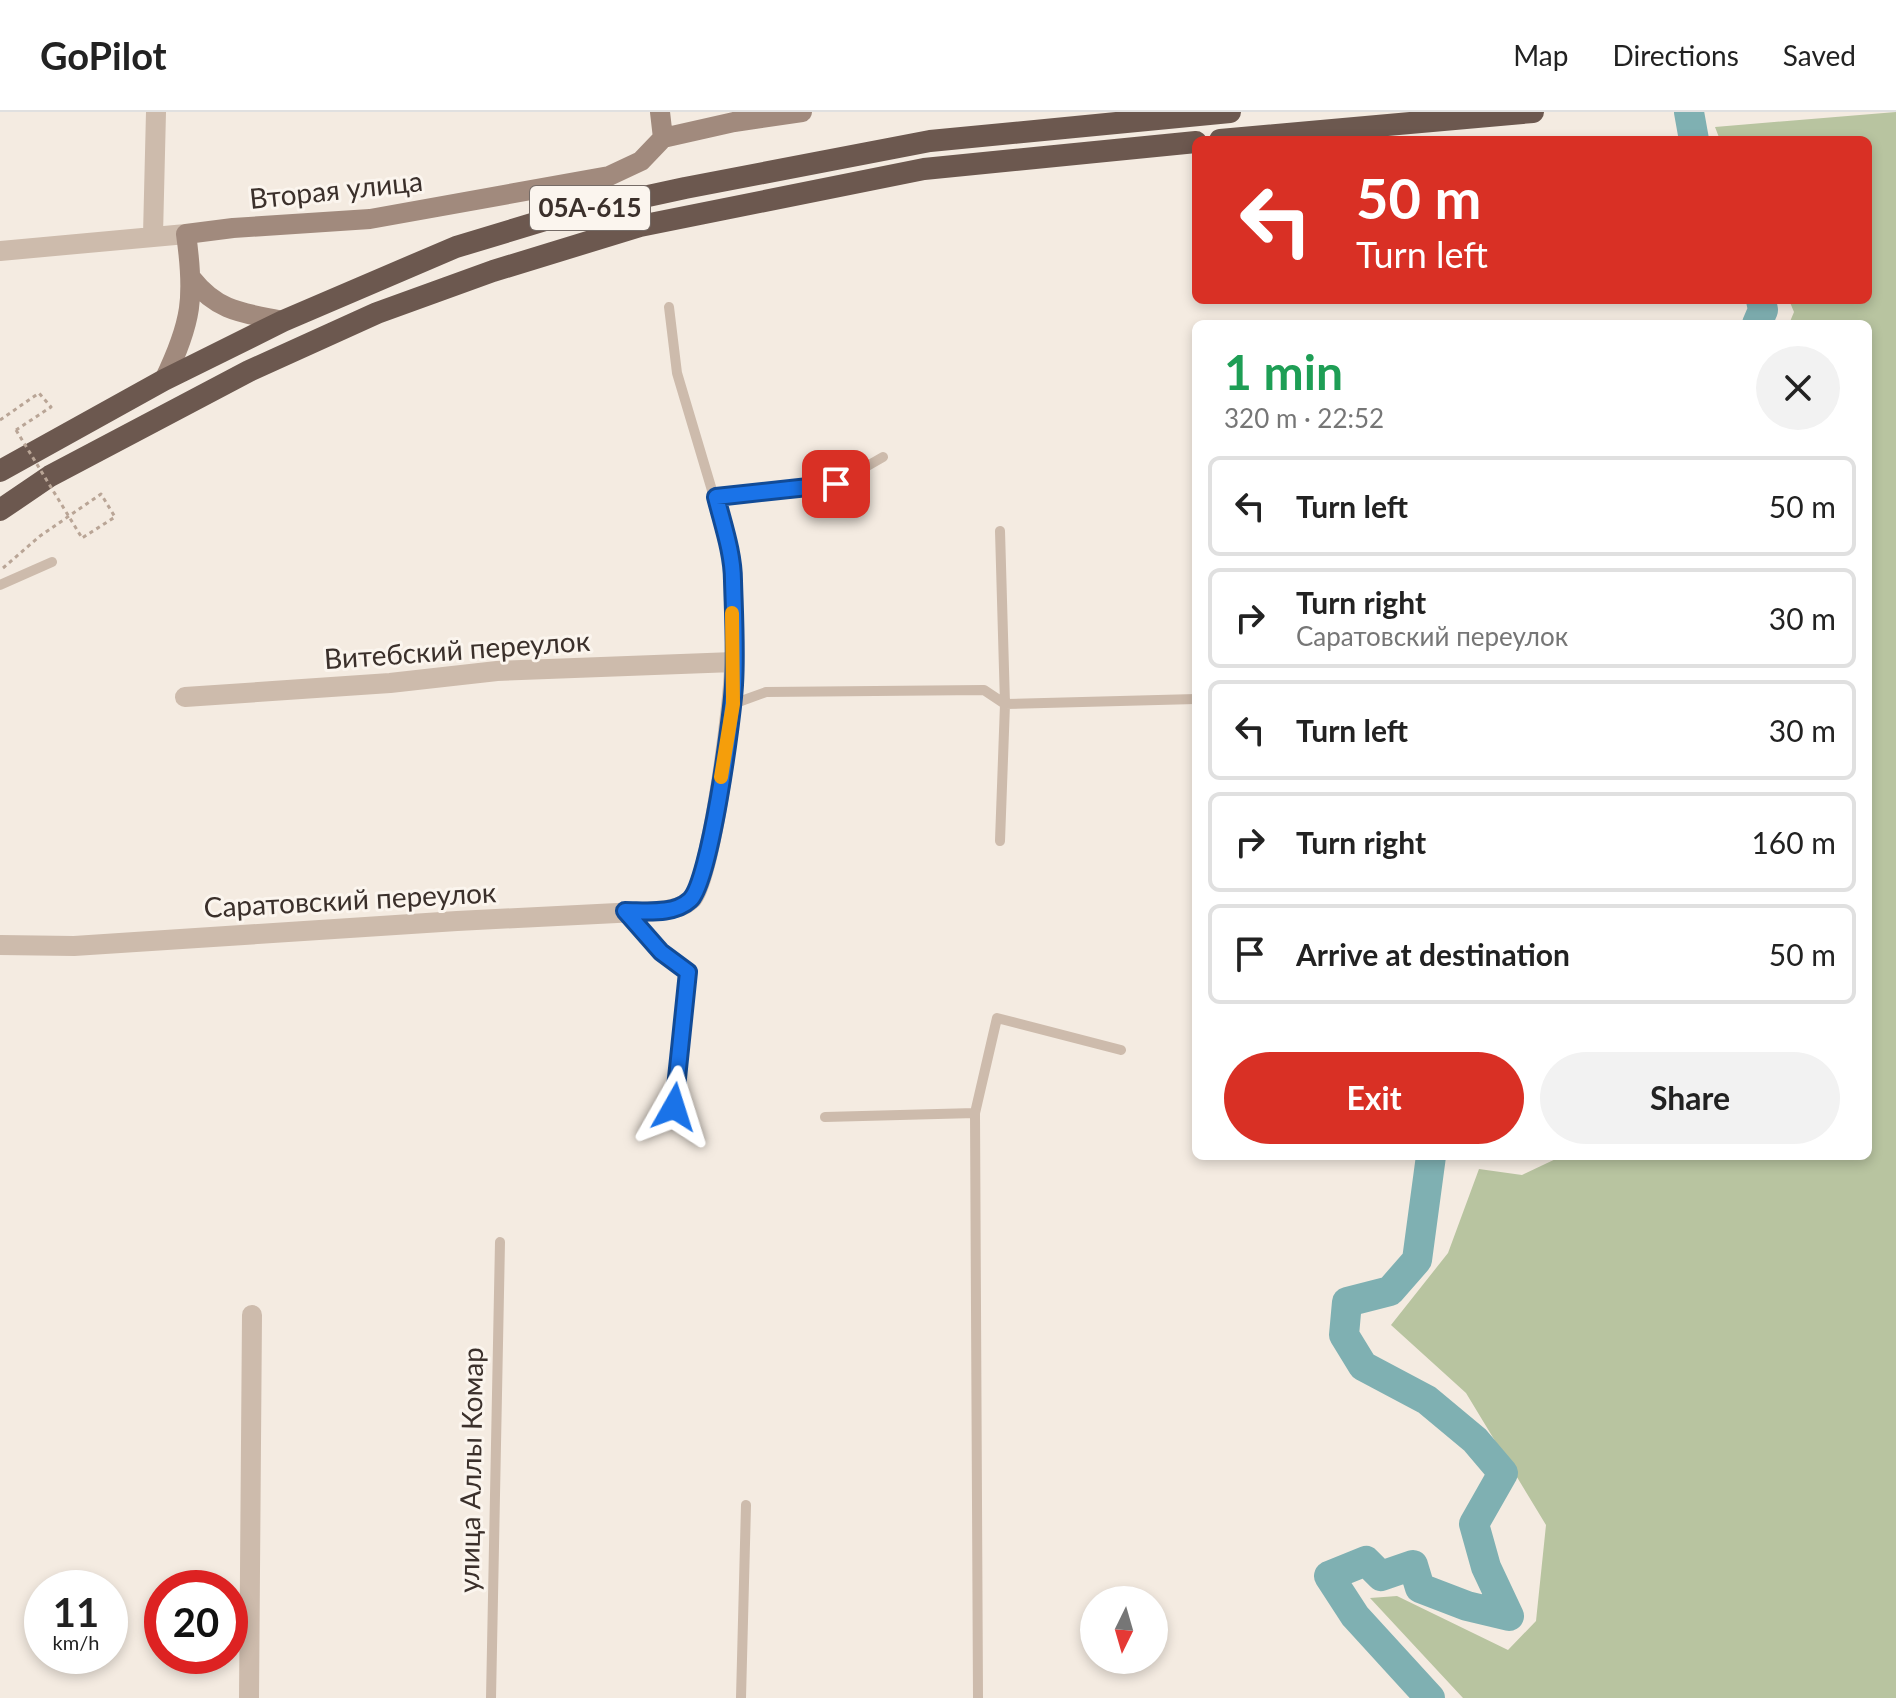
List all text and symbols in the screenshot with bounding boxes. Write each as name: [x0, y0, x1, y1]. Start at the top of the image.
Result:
text: GoPilot: [40, 32, 167, 78]
text: Map: [1513, 38, 1568, 72]
text: Directions: [1612, 38, 1739, 72]
text: Saved: [1783, 38, 1856, 72]
street label: Вторая улица: [248, 163, 424, 215]
text: 50 m: [1356, 164, 1481, 231]
icon: left: [1224, 168, 1328, 272]
road number: 05А-615: [530, 186, 650, 230]
text: Turn left: [1356, 232, 1488, 276]
text: 1 min: [1224, 343, 1343, 400]
button: close: [1756, 346, 1840, 430]
text: 320 m · 22:52: [1224, 402, 1384, 434]
pin: [802, 450, 870, 518]
icon: arrive: [814, 462, 858, 506]
icon: left: [1228, 484, 1272, 528]
text: Turn left: [1296, 488, 1408, 524]
text: 50 m: [1769, 488, 1836, 524]
text: Turn right: [1296, 584, 1426, 620]
icon: right: [1228, 596, 1272, 640]
text: 30 m: [1769, 600, 1836, 636]
text: Саратовский переулок: [1296, 620, 1568, 652]
street label: Витебский переулок: [323, 623, 592, 675]
icon: left: [1228, 708, 1272, 752]
text: Turn left: [1296, 712, 1408, 748]
text: 30 m: [1769, 712, 1836, 748]
icon: right: [1228, 820, 1272, 864]
text: Turn right: [1296, 824, 1426, 860]
text: 160 m: [1751, 824, 1836, 860]
street label: Саратовский переулок: [203, 874, 498, 924]
icon: arrive: [1228, 932, 1272, 976]
text: Arrive at destination: [1296, 936, 1570, 972]
text: 50 m: [1769, 936, 1836, 972]
button: Exit: [1224, 1052, 1524, 1144]
button: Share: [1540, 1052, 1840, 1144]
position arrow: [632, 1065, 716, 1149]
street label: улица Аллы Комар: [451, 1347, 489, 1593]
speed limit sign: 20: [144, 1570, 248, 1674]
north arrow: [1080, 1586, 1168, 1674]
map controls: [1080, 1586, 1168, 1674]
text: 11: [53, 1588, 99, 1636]
text: km/h: [53, 1630, 99, 1654]

